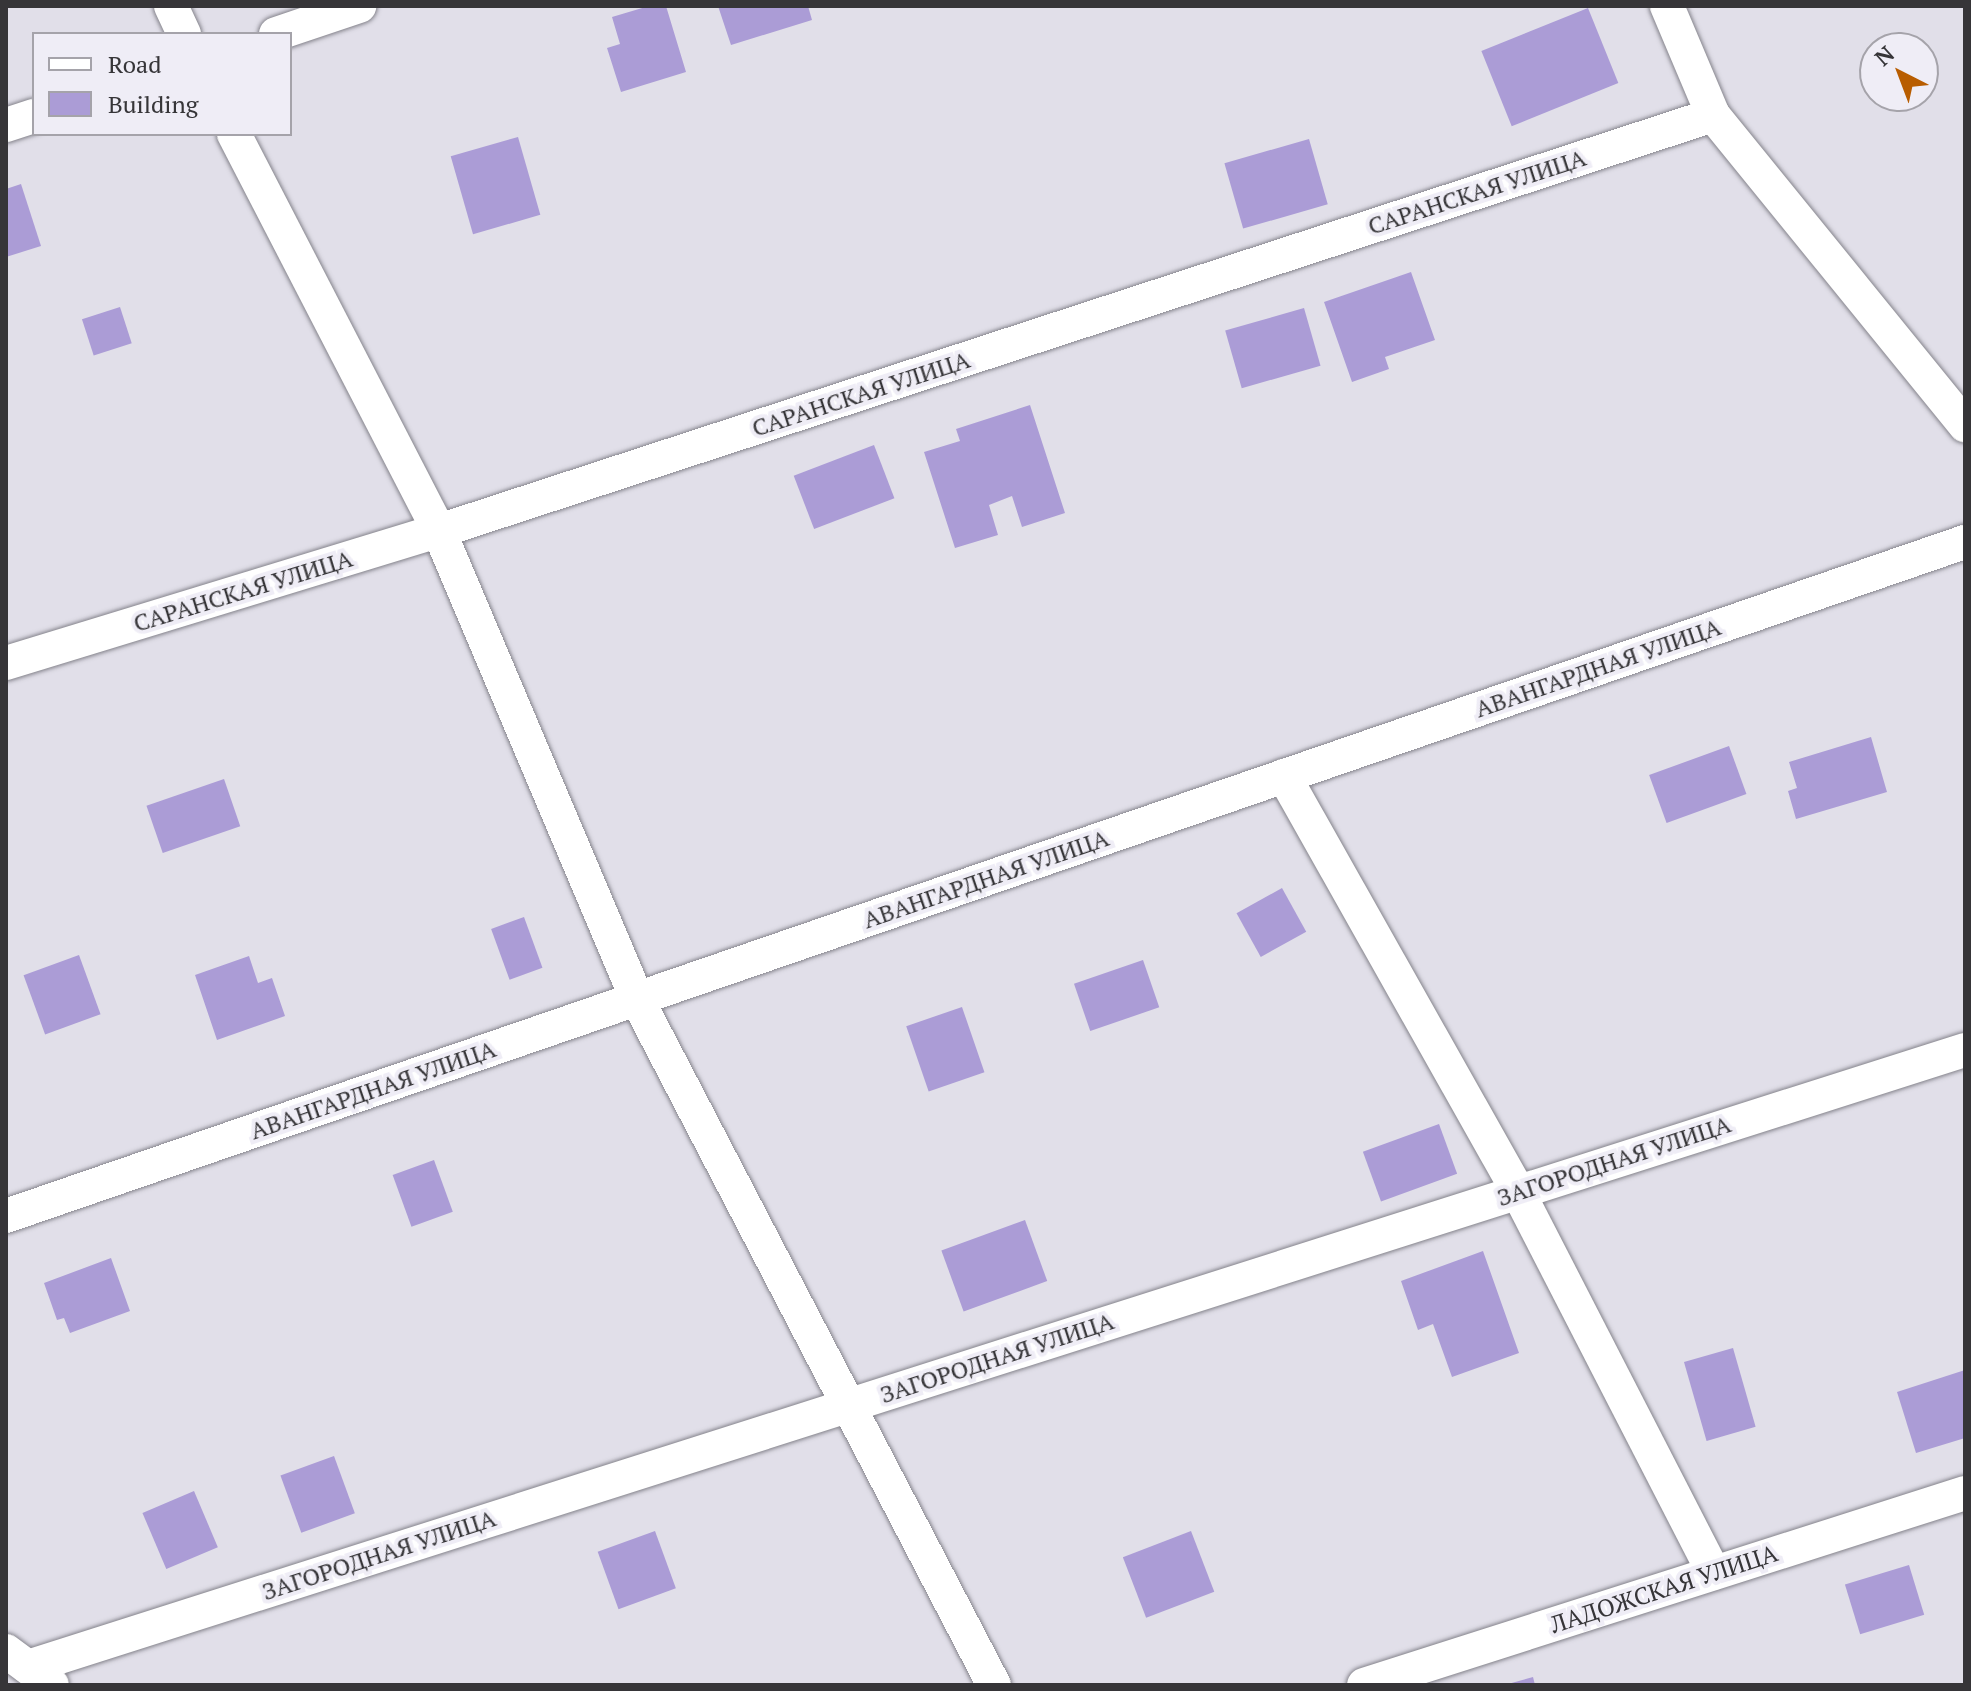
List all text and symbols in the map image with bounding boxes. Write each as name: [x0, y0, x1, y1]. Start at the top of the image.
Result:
legend: [32, 32, 292, 136]
north arrow: [1859, 32, 1939, 112]
text: N: [1868, 39, 1900, 72]
text: Road: [108, 48, 162, 80]
text: Building: [108, 88, 198, 120]
street label: САРАНСКАЯ УЛИЦА: [1364, 143, 1590, 241]
street label: САРАНСКАЯ УЛИЦА: [748, 345, 974, 443]
street label: САРАНСКАЯ УЛИЦА: [130, 544, 356, 638]
street label: АВАНГАРДНАЯ УЛИЦА: [1471, 612, 1725, 724]
street label: АВАНГАРДНАЯ УЛИЦА: [859, 823, 1113, 935]
street label: АВАНГАРДНАЯ УЛИЦА: [246, 1034, 500, 1146]
street label: ЗАГОРОДНАЯ УЛИЦА: [1493, 1110, 1735, 1212]
street label: ЗАГОРОДНАЯ УЛИЦА: [876, 1307, 1118, 1409]
street label: ЗАГОРОДНАЯ УЛИЦА: [258, 1504, 500, 1606]
street label: ЛАДОЖСКАЯ УЛИЦА: [1547, 1539, 1781, 1639]

